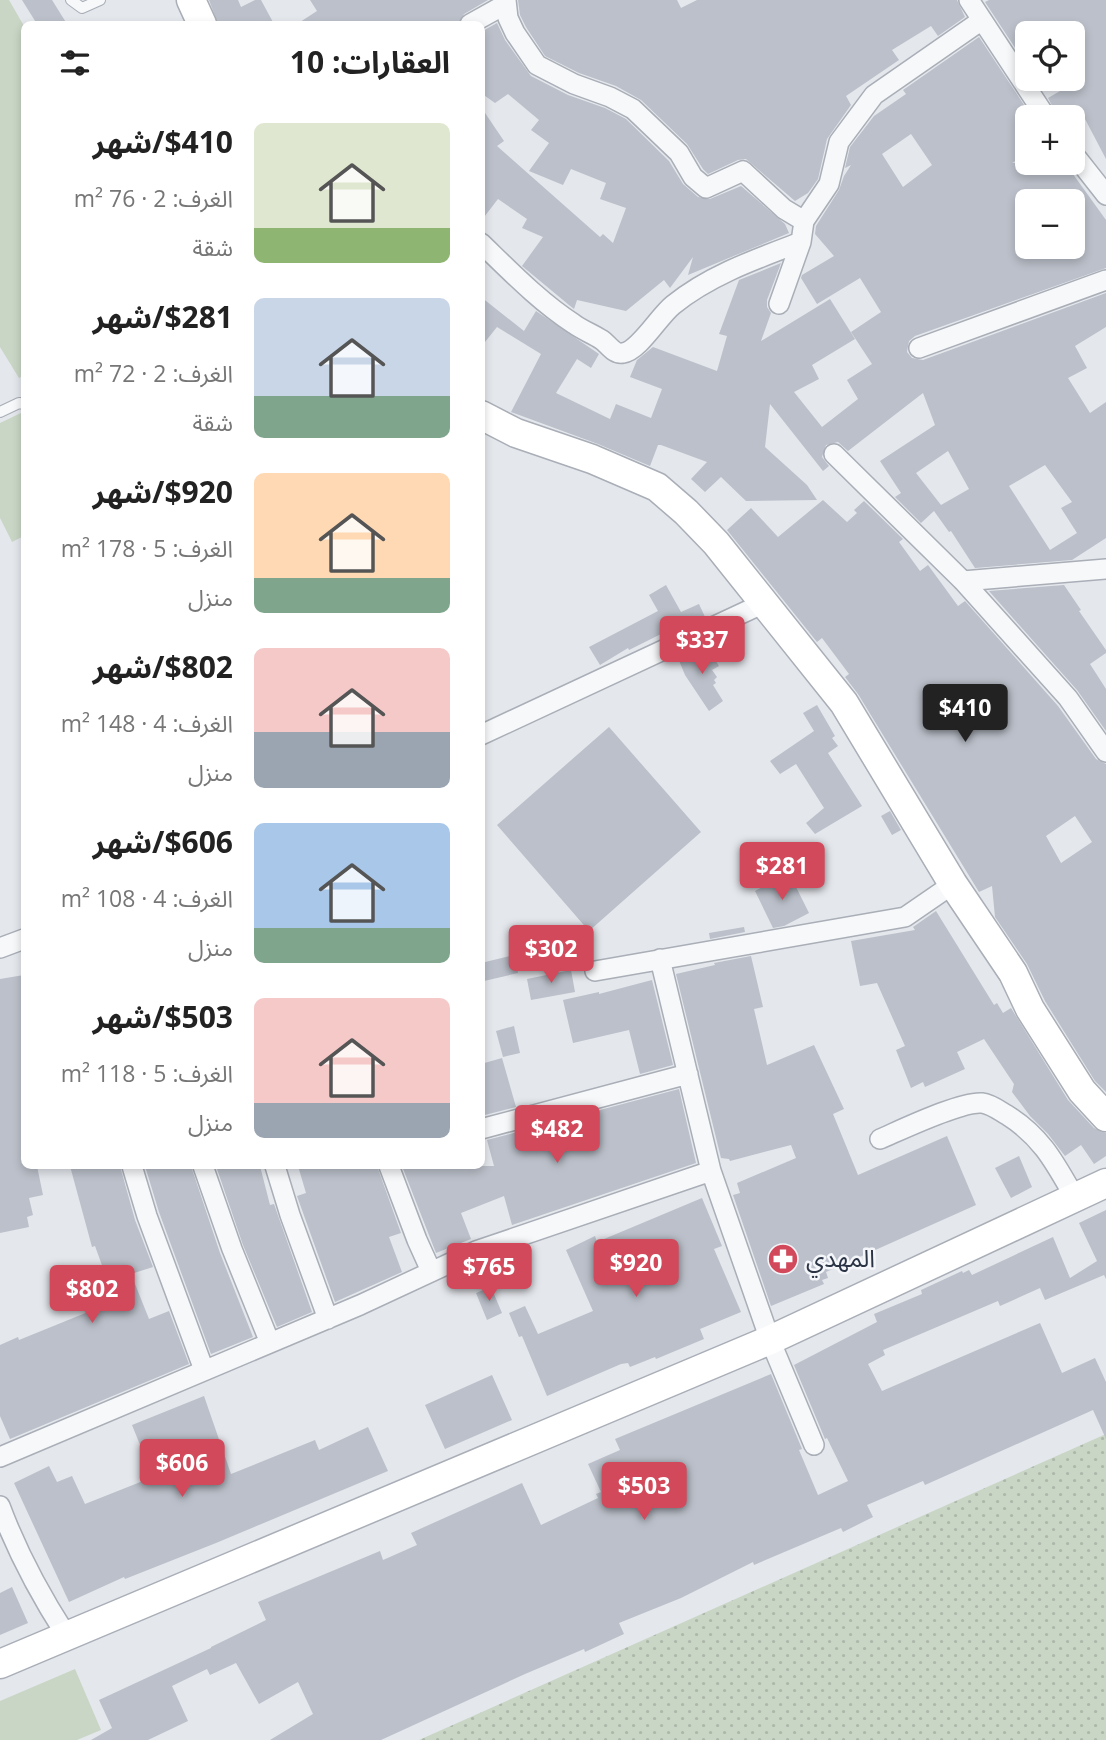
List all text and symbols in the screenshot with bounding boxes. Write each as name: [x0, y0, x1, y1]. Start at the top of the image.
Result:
map controls: [1015, 21, 1085, 259]
button: locate: [1015, 21, 1085, 91]
text: العقارات: 10: [290, 41, 450, 82]
icon: filters: [56, 44, 94, 82]
button: +: [1015, 105, 1085, 175]
text: $410/شهر: [93, 121, 233, 162]
icon: home: [310, 151, 394, 235]
text: الغرف: 2 · 76 m²: [74, 182, 233, 214]
button: −: [1015, 189, 1085, 259]
text: شقة: [192, 231, 233, 263]
text: $281/شهر: [93, 296, 233, 337]
icon: home: [310, 326, 394, 410]
text: الغرف: 2 · 72 m²: [74, 357, 233, 389]
text: شقة: [192, 406, 233, 438]
text: $920/شهر: [93, 471, 233, 512]
icon: home: [310, 501, 394, 585]
text: الغرف: 5 · 178 m²: [61, 532, 233, 564]
text: منزل: [188, 581, 233, 613]
pin: $337: [661, 616, 743, 676]
text: $337: [676, 623, 728, 655]
text: $802/شهر: [93, 646, 233, 687]
icon: home: [310, 676, 394, 760]
pin: $410: [924, 684, 1006, 744]
text: $410: [939, 691, 991, 723]
text: الغرف: 4 · 148 m²: [61, 707, 233, 739]
text: منزل: [188, 756, 233, 788]
text: $606/شهر: [93, 821, 233, 862]
pin: $281: [741, 842, 823, 902]
text: $281: [756, 849, 808, 881]
icon: home: [310, 851, 394, 935]
text: الغرف: 4 · 108 m²: [61, 882, 233, 914]
pin: $302: [510, 926, 592, 985]
text: منزل: [188, 931, 233, 963]
text: $302: [525, 932, 577, 964]
text: $503/شهر: [93, 996, 233, 1037]
icon: home: [310, 1026, 394, 1110]
text: الغرف: 5 · 118 m²: [61, 1057, 233, 1089]
text: منزل: [188, 1106, 233, 1138]
pin: $482: [516, 1106, 598, 1165]
text: $482: [531, 1112, 583, 1144]
pin: $920: [595, 1240, 677, 1299]
place label: المهدي: [806, 1241, 875, 1278]
pharmacy icon: المهدي: [766, 1242, 800, 1276]
pin: $765: [448, 1244, 530, 1303]
text: $920: [610, 1246, 662, 1278]
text: $765: [463, 1250, 515, 1282]
pin: $802: [51, 1266, 133, 1325]
text: $802: [66, 1272, 118, 1304]
pin: $606: [141, 1440, 223, 1499]
text: $606: [156, 1446, 208, 1478]
pin: $503: [603, 1462, 685, 1522]
text: $503: [618, 1469, 670, 1501]

